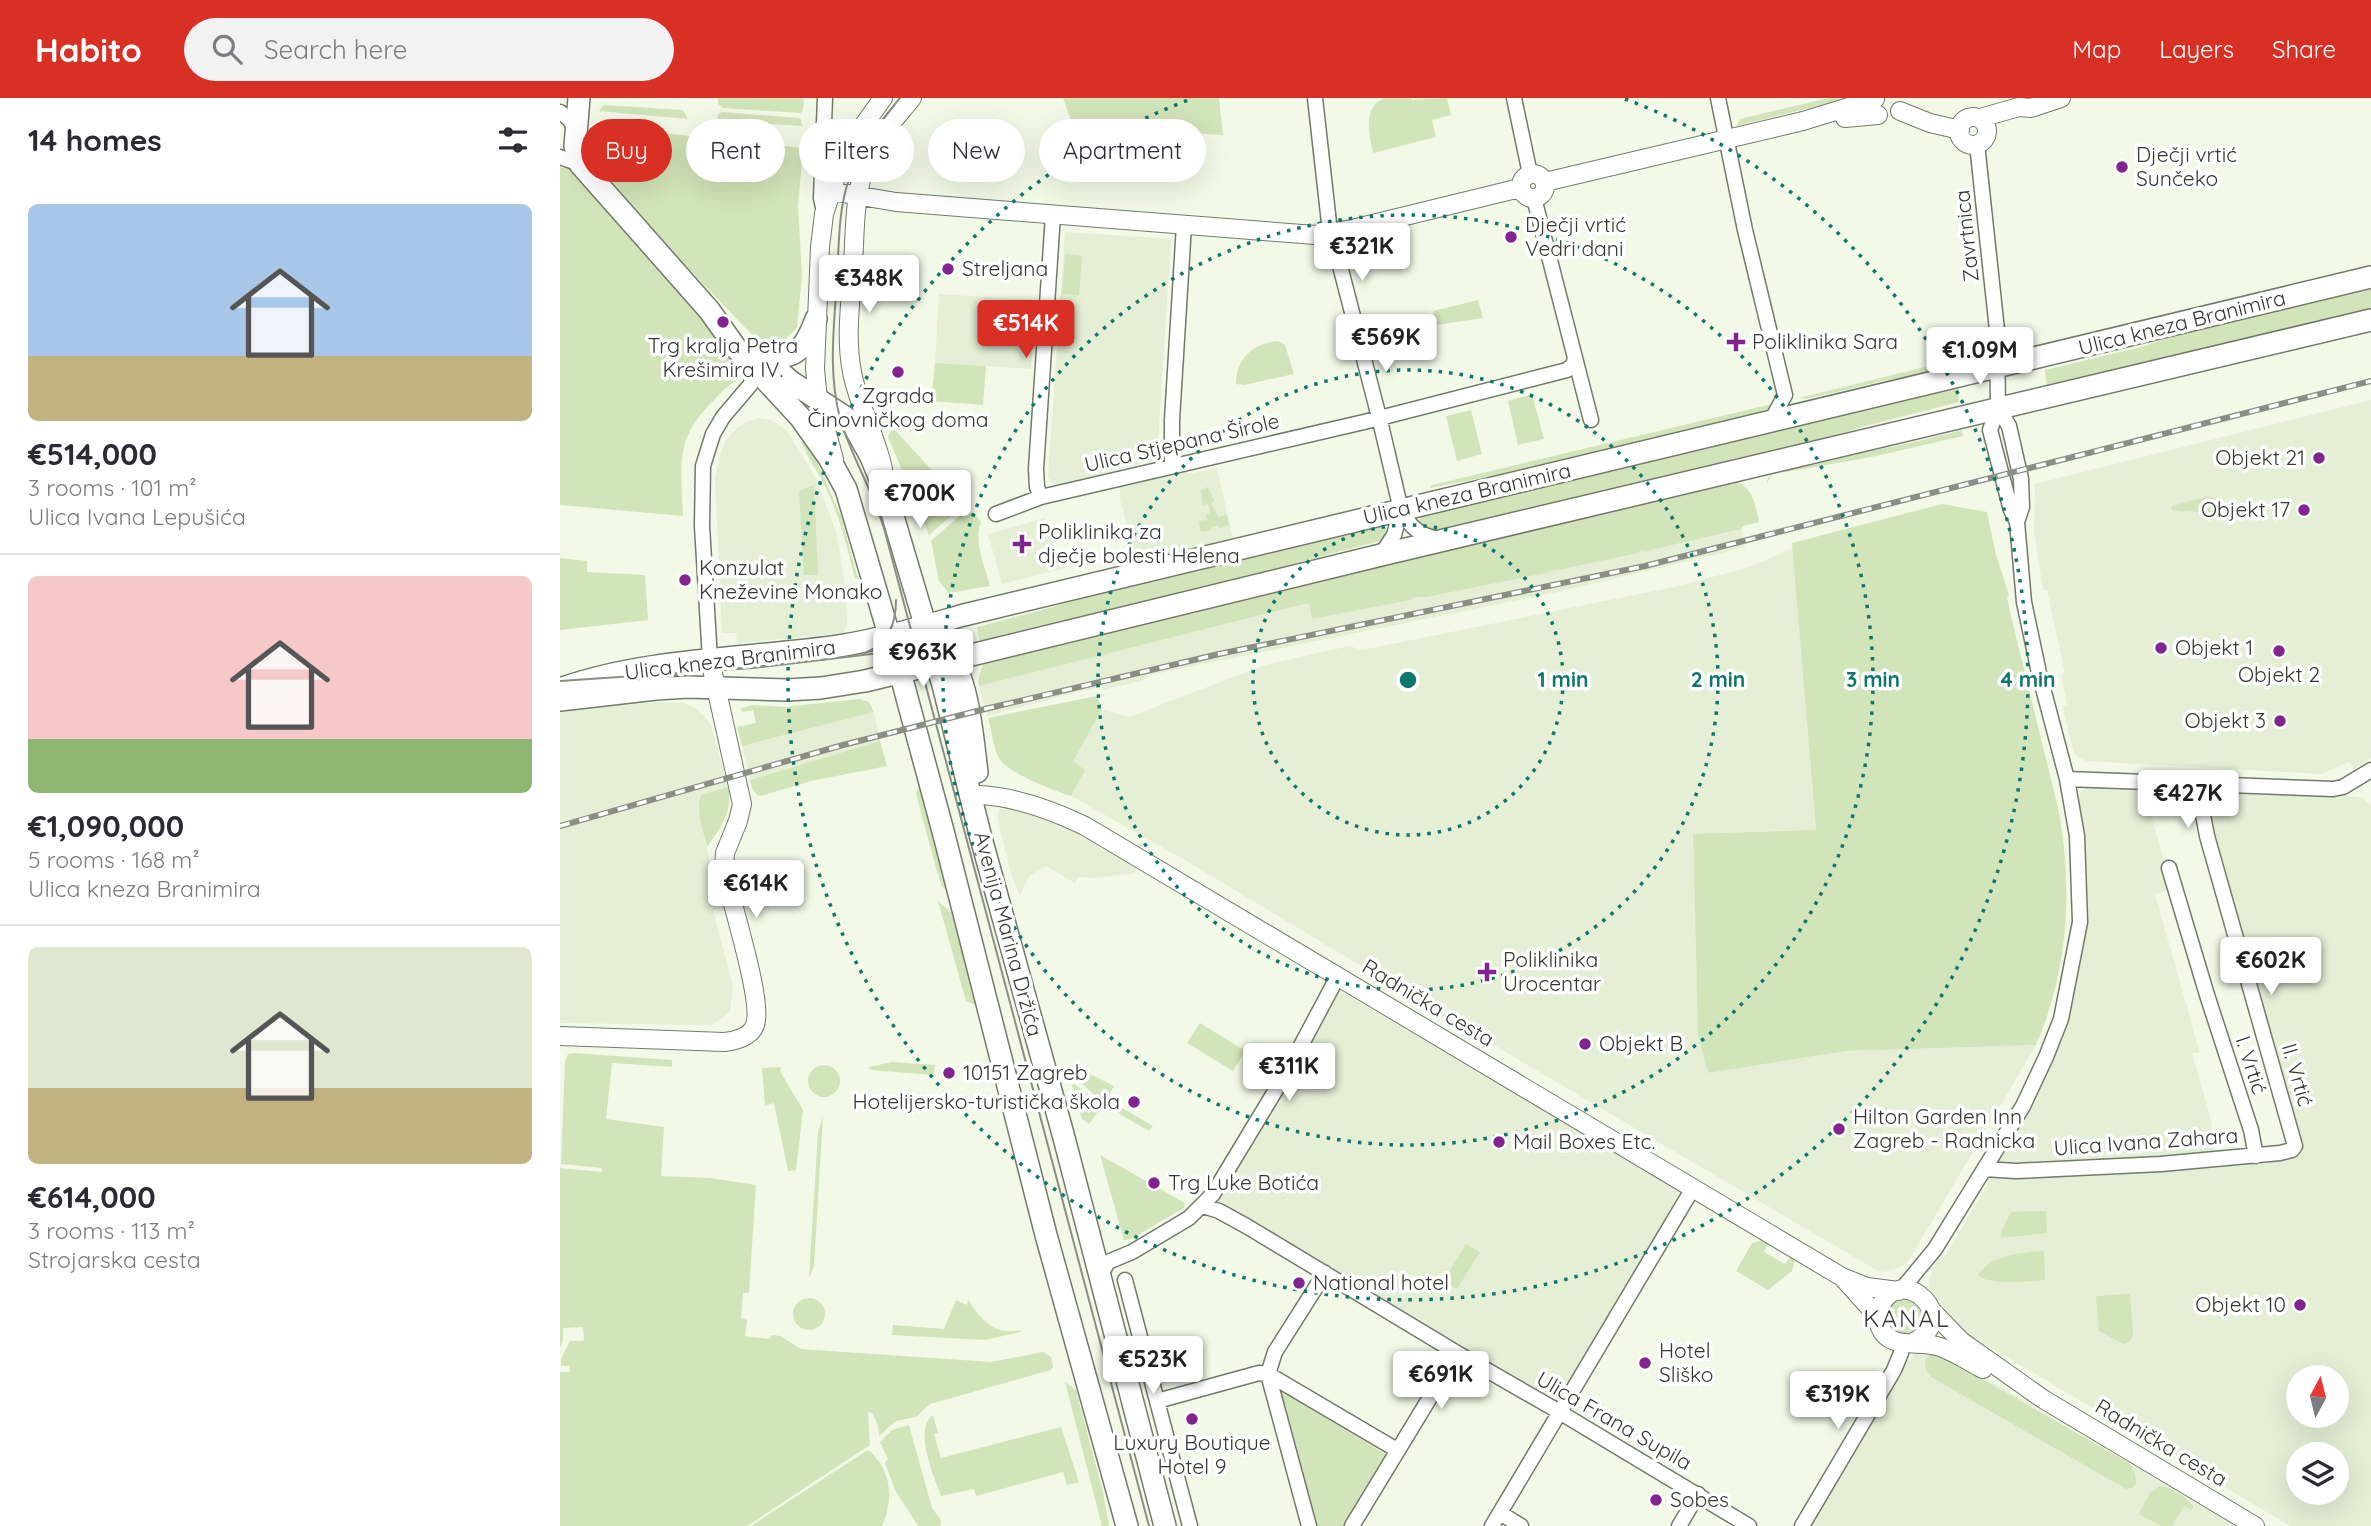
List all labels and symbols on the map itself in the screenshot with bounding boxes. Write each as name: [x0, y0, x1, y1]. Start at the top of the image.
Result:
place label: Dječji vrtić Sunčeko: [2136, 141, 2237, 191]
marker: Dječji vrtić Sunčeko: [2114, 159, 2130, 175]
street label: Zavrtnica: [1948, 189, 1984, 283]
place label: Dječji vrtić Vedri dani: [1525, 211, 1626, 261]
pin: €321K: [1313, 223, 1411, 283]
marker: Dječji vrtić Vedri dani: [1503, 229, 1519, 245]
place label: Streljana: [962, 255, 1048, 281]
pin: €348K: [820, 256, 918, 315]
marker: Streljana: [940, 261, 956, 277]
street label: Ulica kneza Branimira: [2076, 284, 2288, 360]
pin: €514K: [977, 300, 1075, 360]
marker: Trg kralja Petra Krešimira IV.: [715, 314, 731, 330]
pin: €569K: [1337, 314, 1435, 374]
place label: Poliklinika Sara: [1752, 328, 1898, 354]
pin: €1.09M: [1923, 328, 2037, 387]
place label: Trg kralja Petra Krešimira IV.: [648, 332, 798, 382]
marker: Poliklinika Sara: [1726, 332, 1746, 352]
marker: Zgrada Činovničkog doma: [890, 364, 906, 380]
place label: Zgrada Činovničkog doma: [807, 382, 989, 432]
street label: Ulica Stjepana Širole: [1082, 407, 1282, 477]
place label: Objekt 21: [2215, 444, 2305, 470]
marker: Objekt 21: [2311, 450, 2327, 466]
street label: Ulica kneza Branimira: [1360, 456, 1573, 530]
pin: €700K: [871, 470, 969, 530]
place label: Objekt 17: [2201, 496, 2290, 522]
marker: Objekt 17: [2296, 502, 2312, 518]
place label: Poliklinika za dječje bolesti Helena: [1038, 518, 1240, 568]
marker: Poliklinika za dječje bolesti Helena: [1012, 534, 1032, 554]
place label: Konzulat Kneževine Monako: [699, 554, 883, 604]
marker: Konzulat Kneževine Monako: [677, 572, 693, 588]
pin: €963K: [874, 630, 972, 689]
street label: Ulica kneza Branimira: [623, 633, 837, 685]
place label: Objekt 1: [2175, 634, 2253, 660]
marker: Objekt 1: [2153, 640, 2169, 656]
marker: Objekt 2: [2271, 643, 2287, 659]
place label: Objekt 2: [2238, 661, 2320, 687]
text: 1 min: [1538, 666, 1588, 692]
text: 2 min: [1691, 666, 1745, 692]
text: 3 min: [1846, 666, 1900, 692]
text: 4 min: [2000, 666, 2056, 692]
centre of rings: [1396, 668, 1420, 692]
place label: Objekt 3: [2185, 707, 2266, 733]
marker: Objekt 3: [2272, 713, 2288, 729]
pin: €427K: [2139, 770, 2237, 830]
street label: Avenija Marina Držića: [969, 828, 1049, 1039]
pin: €614K: [707, 860, 805, 920]
pin: €602K: [2222, 937, 2320, 997]
place label: Poliklinika Urocentar: [1503, 946, 1601, 996]
street label: Radnička cesta: [1358, 953, 1499, 1052]
marker: Poliklinika Urocentar: [1477, 962, 1497, 982]
place label: Objekt B: [1599, 1030, 1683, 1056]
street label: I. Vrtić: [2230, 1033, 2273, 1097]
marker: Objekt B: [1577, 1036, 1593, 1052]
street label: II. Vrtić: [2277, 1040, 2319, 1109]
pin: €311K: [1240, 1044, 1338, 1103]
place label: 10151 Zagreb: [963, 1059, 1088, 1085]
marker: 10151 Zagreb: [941, 1065, 957, 1081]
place label: Hotelijersko-turistička škola: [852, 1088, 1120, 1114]
marker: Hotelijersko-turistička škola: [1126, 1094, 1142, 1110]
place label: Hilton Garden Inn Zagreb - Radnicka: [1853, 1103, 2035, 1153]
marker: Hilton Garden Inn Zagreb - Radnicka: [1831, 1121, 1847, 1137]
street label: Ulica Ivana Zahara: [2053, 1122, 2239, 1160]
place label: Mail Boxes Etc.: [1513, 1128, 1655, 1154]
marker: Mail Boxes Etc.: [1491, 1134, 1507, 1150]
place label: Trg Luke Botića: [1168, 1169, 1319, 1195]
marker: Trg Luke Botića: [1146, 1175, 1162, 1191]
place label: National hotel: [1313, 1269, 1449, 1295]
marker: National hotel: [1291, 1275, 1307, 1291]
place label: Objekt 10: [2195, 1291, 2286, 1317]
marker: Objekt 10: [2292, 1297, 2308, 1313]
district label: KANAL: [1863, 1303, 1951, 1333]
pin: €523K: [1104, 1336, 1202, 1396]
place label: Hotel Sliško: [1659, 1337, 1713, 1387]
pin: €691K: [1392, 1352, 1490, 1411]
marker: Hotel Sliško: [1637, 1355, 1653, 1371]
street label: Ulica Frana Supila: [1532, 1365, 1697, 1475]
north arrow: [2286, 1365, 2348, 1428]
pin: €319K: [1789, 1372, 1887, 1431]
street label: Radnička cesta: [2091, 1393, 2232, 1492]
marker: Luxury Boutique Hotel 9: [1184, 1411, 1200, 1427]
place label: Luxury Boutique Hotel 9: [1113, 1429, 1271, 1479]
place label: Sobes: [1670, 1486, 1729, 1512]
marker: Sobes: [1648, 1492, 1664, 1508]

